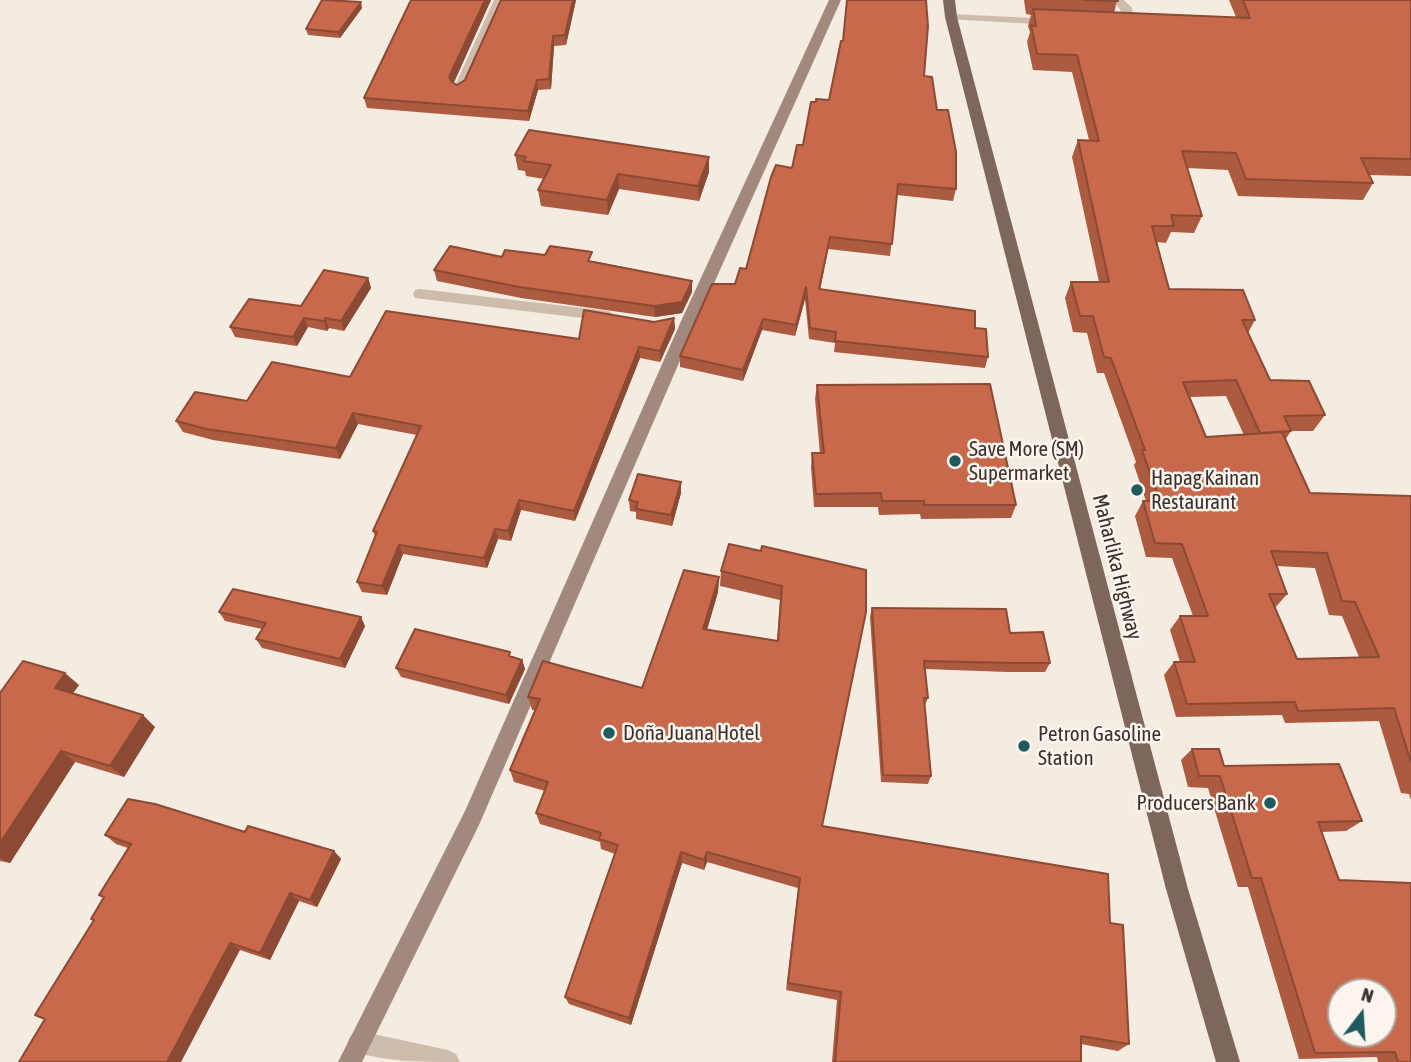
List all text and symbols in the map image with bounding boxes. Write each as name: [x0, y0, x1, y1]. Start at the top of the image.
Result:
place label: Save More (SM) Supermarket: [969, 436, 1084, 486]
marker: Save More (SM) Supermarket: [947, 453, 963, 469]
place label: Hapag Kainan Restaurant: [1151, 465, 1259, 515]
marker: Hapag Kainan Restaurant: [1129, 482, 1145, 498]
street label: Maharlika Highway: [1087, 492, 1147, 642]
place label: Doña Juana Hotel: [623, 720, 760, 746]
place label: Petron Gasoline Station: [1038, 721, 1161, 771]
marker: Doña Juana Hotel: [601, 725, 617, 741]
marker: Petron Gasoline Station: [1016, 738, 1032, 754]
place label: Producers Bank: [1137, 790, 1256, 816]
marker: Producers Bank: [1262, 795, 1278, 811]
north arrow: [1327, 978, 1397, 1048]
text: N: [1359, 983, 1376, 1007]

